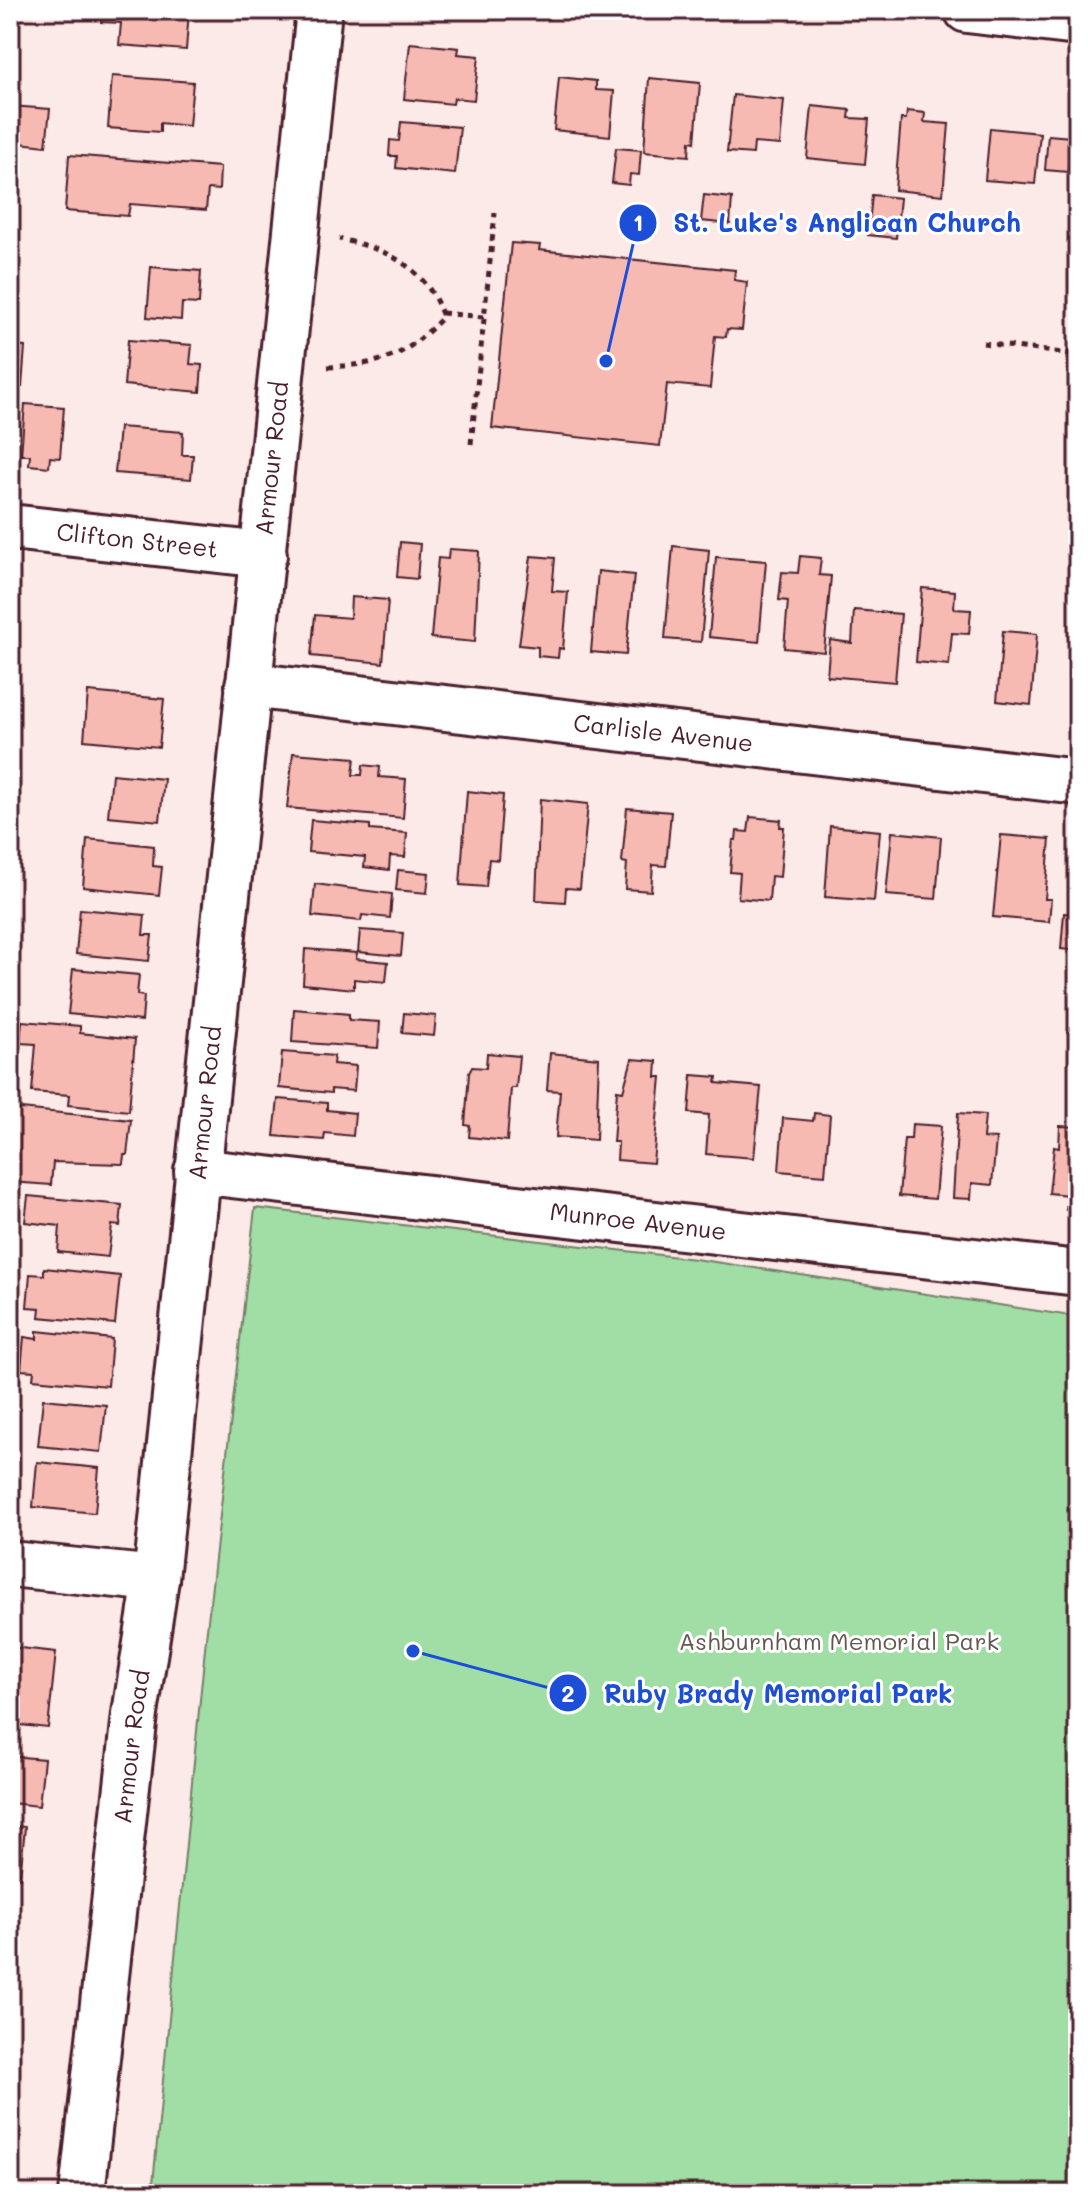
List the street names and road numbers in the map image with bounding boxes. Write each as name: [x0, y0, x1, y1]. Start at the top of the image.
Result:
street label: Armour Road: [247, 380, 294, 537]
street label: Clifton Street: [55, 515, 220, 564]
street label: Carlisle Avenue: [572, 706, 755, 758]
street label: Armour Road: [181, 1024, 227, 1182]
street label: Munroe Avenue: [548, 1195, 728, 1246]
street label: Armour Road: [106, 1667, 156, 1825]

